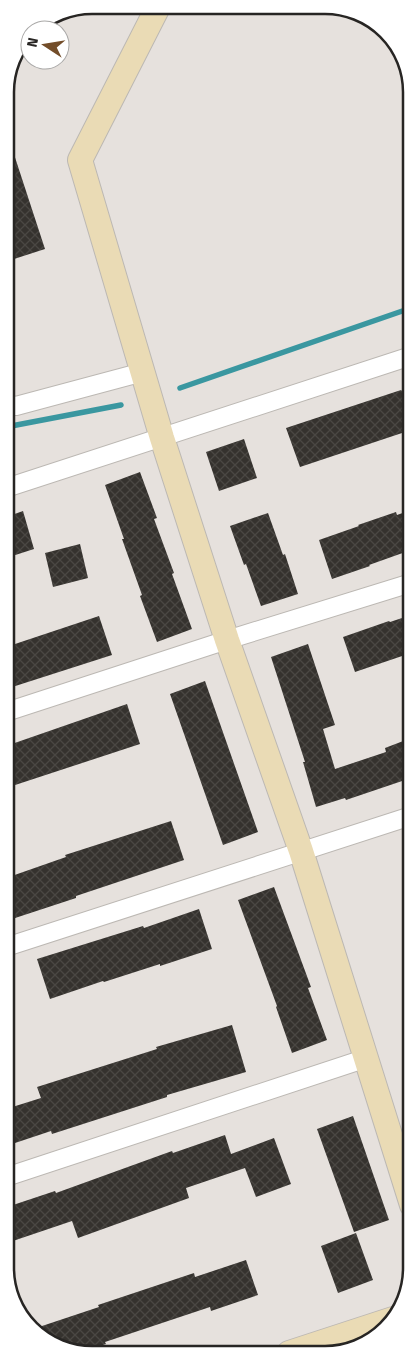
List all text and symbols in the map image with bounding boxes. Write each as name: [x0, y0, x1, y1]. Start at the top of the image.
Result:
north arrow: [20, 20, 70, 70]
text: N: [23, 36, 42, 49]

